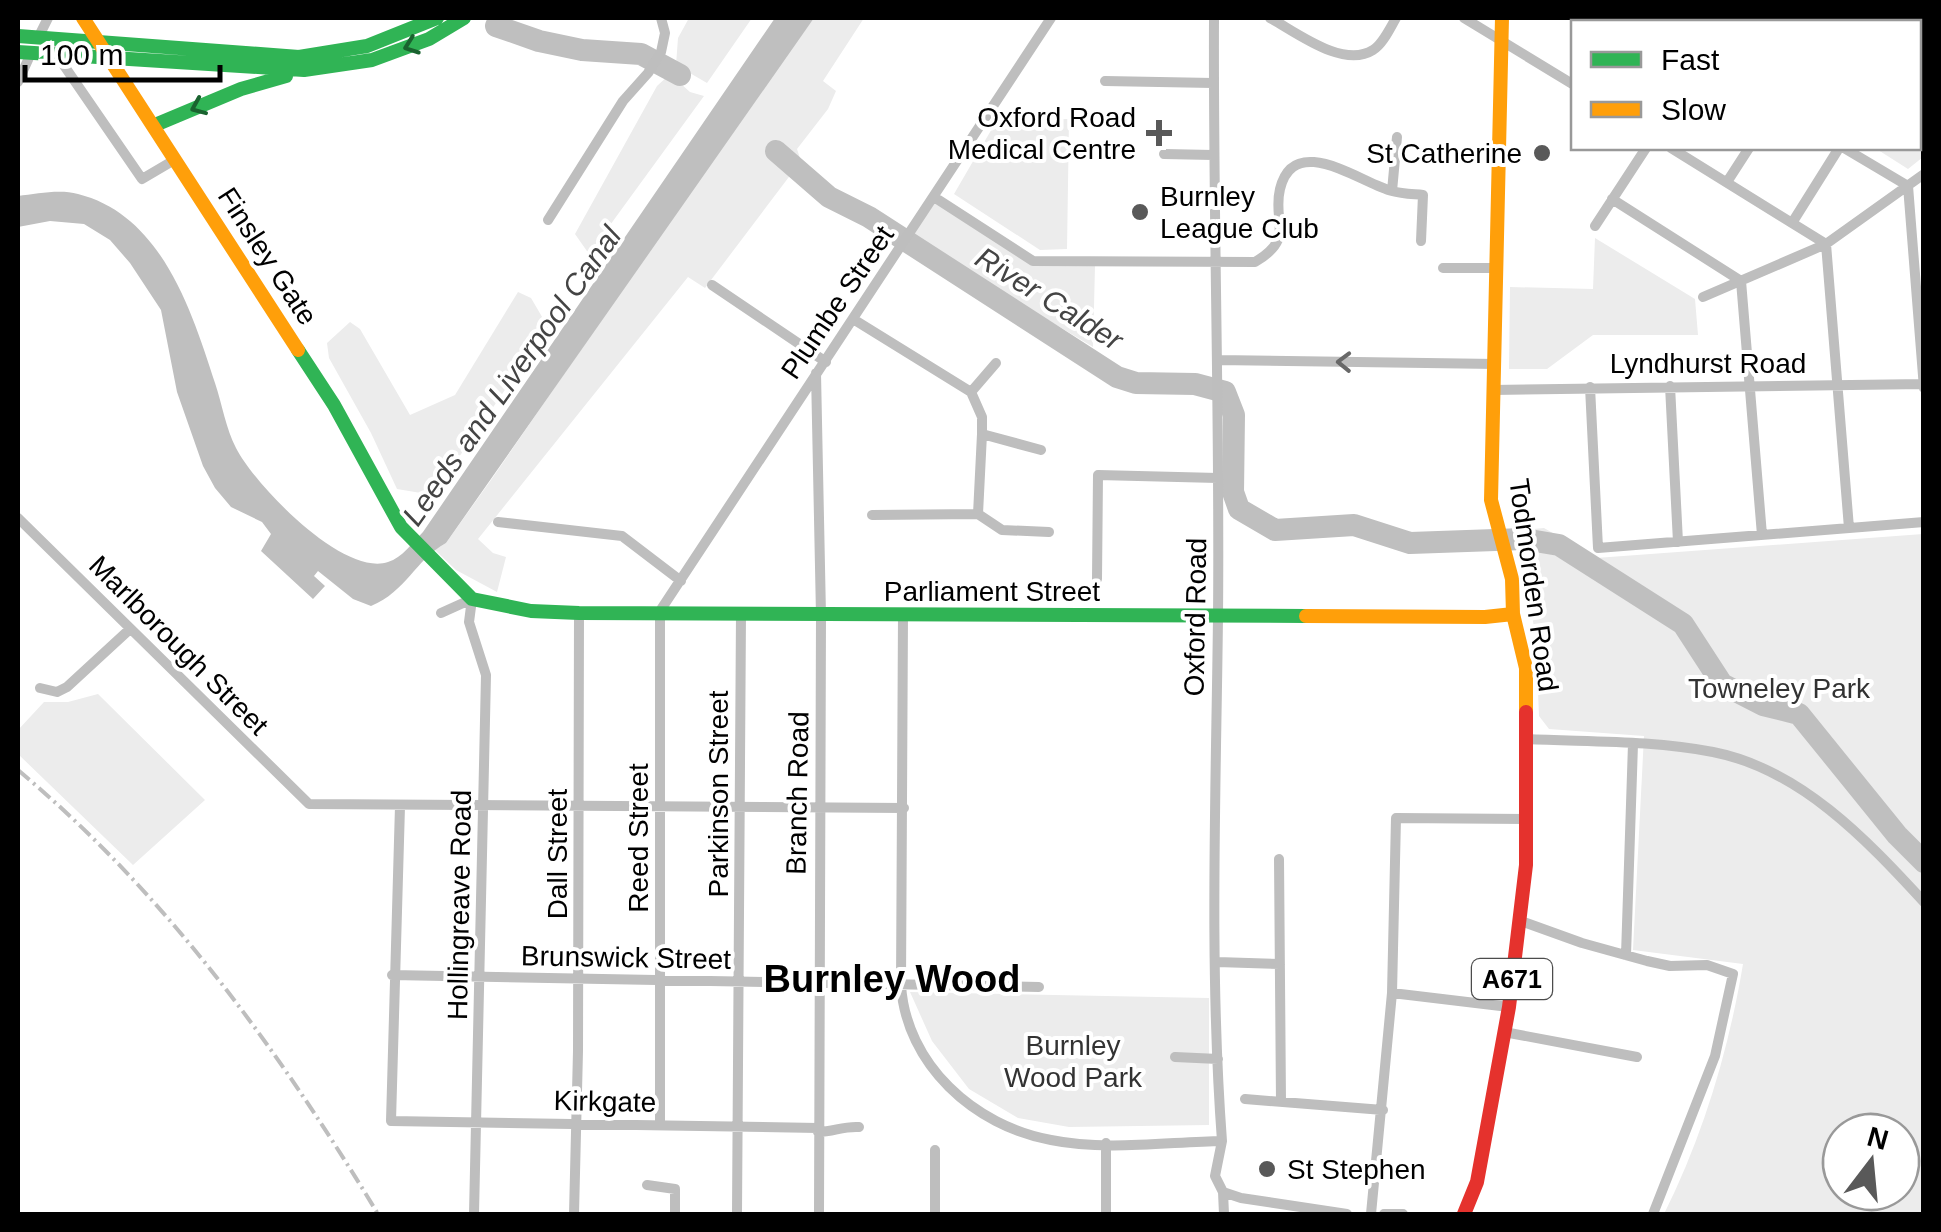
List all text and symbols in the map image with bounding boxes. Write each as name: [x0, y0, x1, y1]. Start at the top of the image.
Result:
scale bar: [25, 20, 220, 82]
legend: [1571, 20, 1921, 150]
one-way arrow: [404, 34, 421, 55]
text: 100 m: [40, 38, 123, 71]
text: Fast: [1661, 43, 1720, 76]
text: Slow: [1661, 93, 1726, 126]
one-way arrow: [190, 95, 208, 115]
place label: Oxford Road Medical Centre: [948, 102, 1136, 165]
marker: Oxford Road Medical Centre: [1146, 120, 1172, 146]
place label: St Catherine: [1366, 138, 1522, 169]
marker: St Catherine: [1531, 142, 1553, 164]
place label: Burnley League Club: [1160, 181, 1319, 244]
street label: Finsley Gate: [212, 182, 323, 331]
marker: Burnley League Club: [1129, 201, 1151, 223]
water label: Leeds and Liverpool Canal: [396, 219, 628, 531]
street label: Plumbe Street: [775, 220, 900, 384]
water label: River Calder: [970, 240, 1130, 357]
street label: Lyndhurst Road: [1610, 348, 1806, 379]
one-way arrow: [1335, 351, 1351, 372]
street label: Todmorden Road: [1503, 477, 1564, 694]
street label: Oxford Road: [1179, 537, 1212, 697]
street label: Marlborough Street: [83, 550, 275, 741]
street label: Parliament Street: [884, 576, 1100, 607]
park label: Towneley Park: [1688, 673, 1871, 704]
street label: Parkinson Street: [703, 690, 734, 898]
street label: Branch Road: [781, 711, 814, 875]
street label: Reed Street: [623, 763, 654, 913]
street label: Dall Street: [542, 788, 573, 919]
street label: Hollingreave Road: [442, 790, 477, 1020]
street label: Brunswick Street: [521, 940, 731, 975]
district label: Burnley Wood: [764, 958, 1020, 1000]
road number: A671: [1472, 959, 1552, 999]
park label: Burnley Wood Park: [1004, 1030, 1143, 1093]
street label: Kirkgate: [553, 1085, 657, 1118]
north arrow: [1821, 1112, 1921, 1212]
text: N: [1864, 1121, 1892, 1156]
place label: St Stephen: [1287, 1154, 1426, 1185]
marker: St Stephen: [1256, 1158, 1278, 1180]

